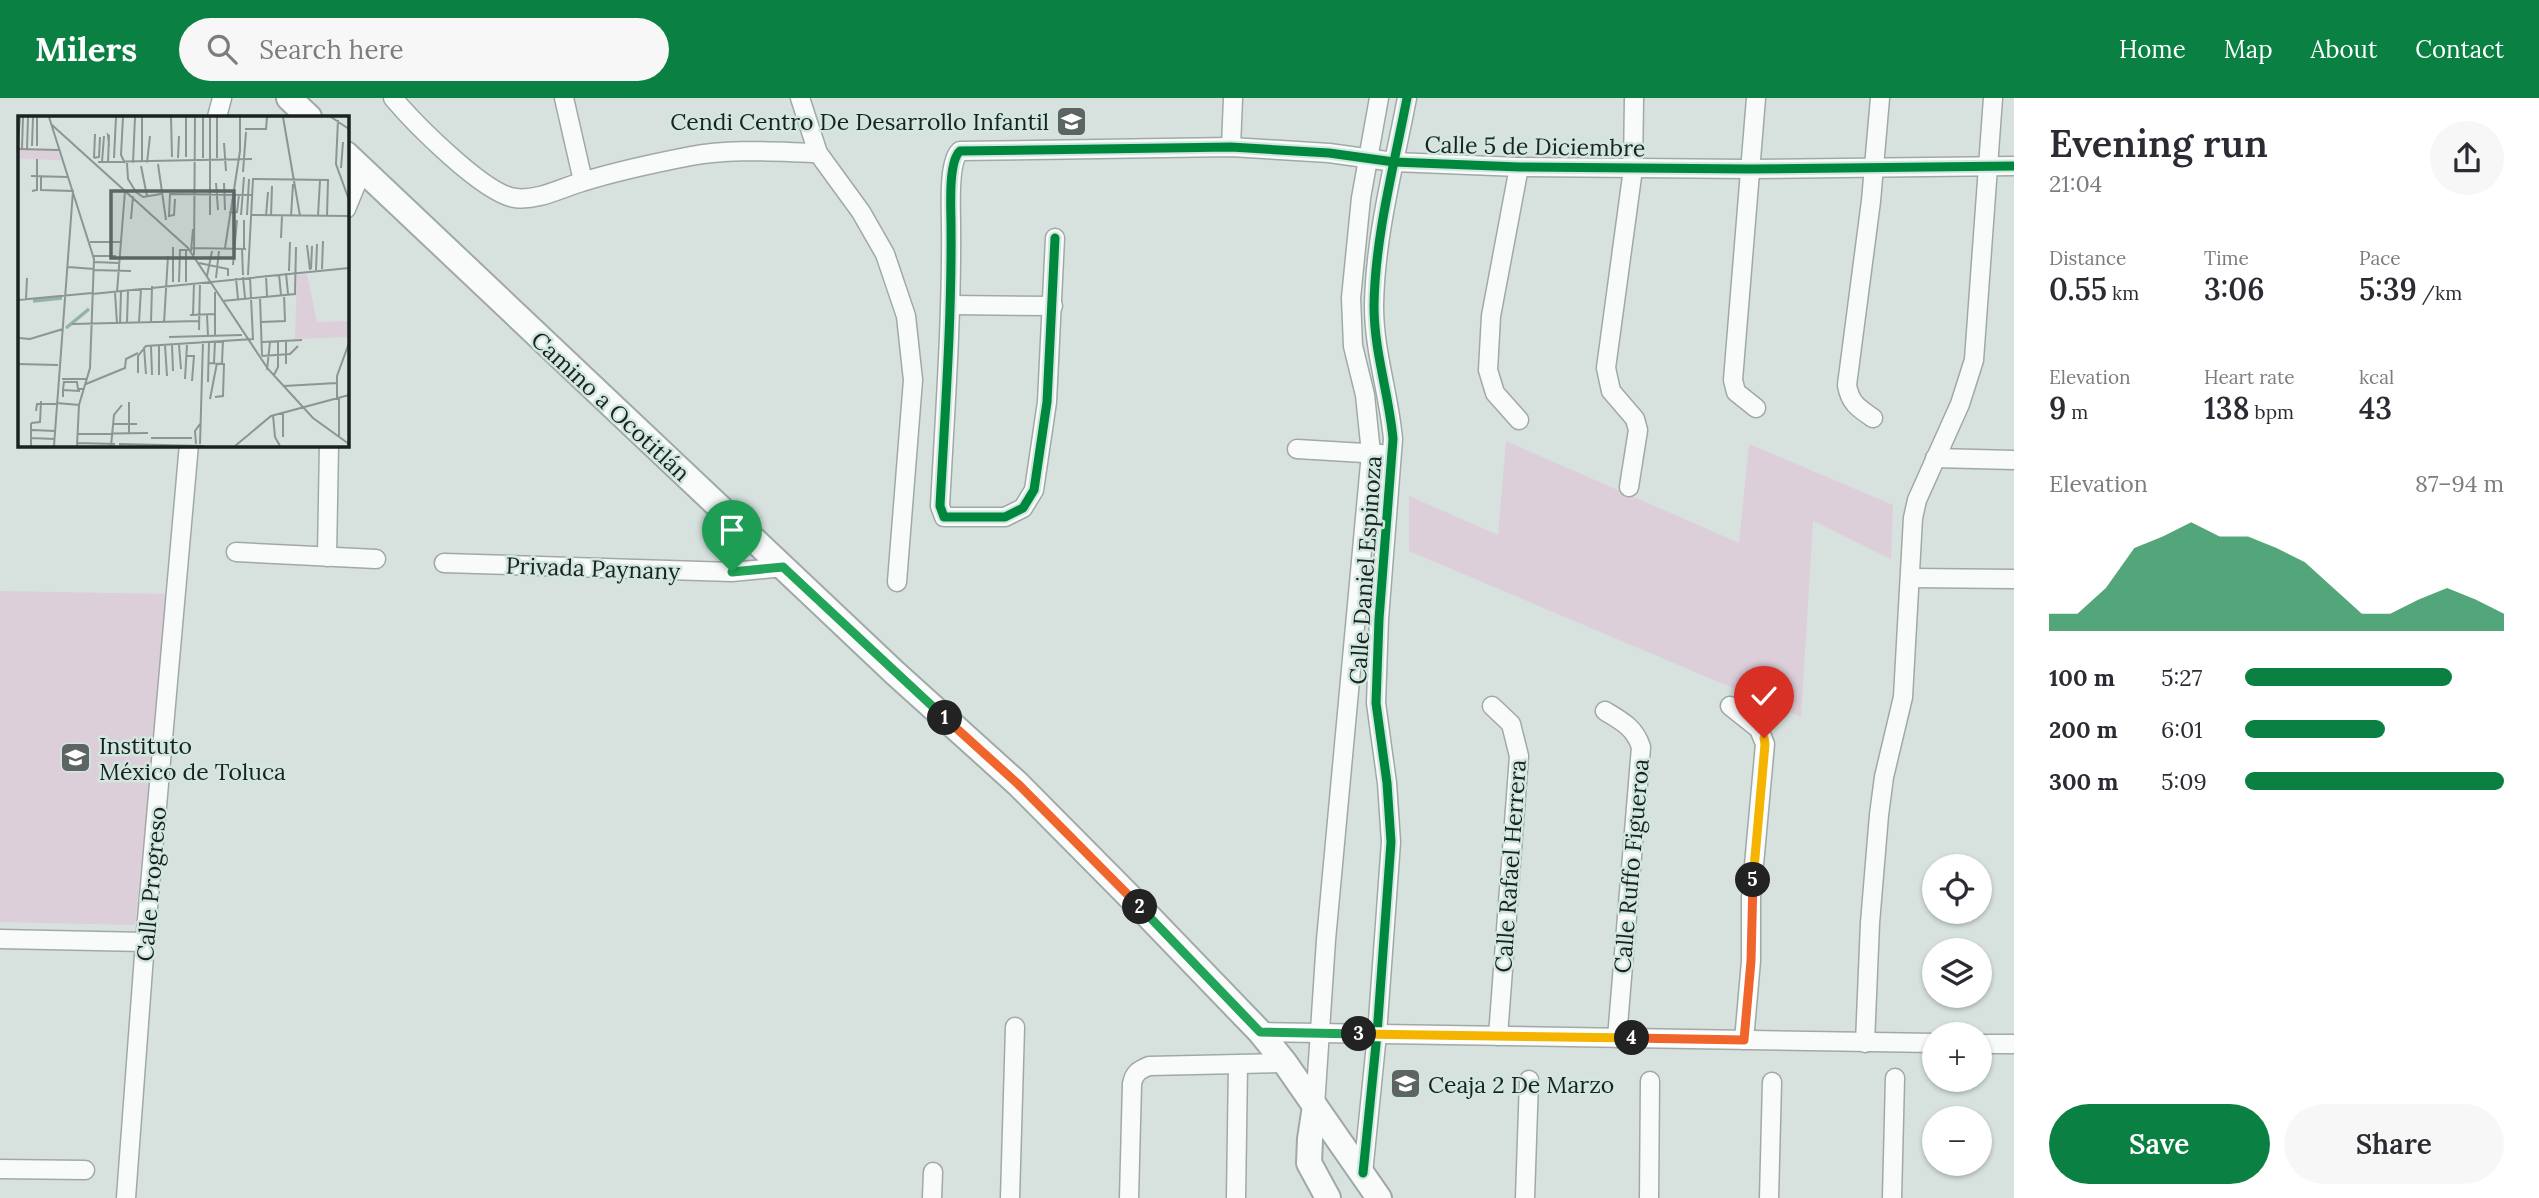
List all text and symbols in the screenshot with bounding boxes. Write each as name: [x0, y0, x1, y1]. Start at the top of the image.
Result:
search box: [179, 18, 669, 81]
text: Milers: [35, 28, 137, 70]
icon: search: [203, 30, 241, 68]
text: Search here: [259, 33, 404, 66]
text: Home: [2119, 34, 2186, 65]
text: Map: [2224, 34, 2273, 65]
text: About: [2311, 34, 2377, 65]
text: Contact: [2415, 34, 2504, 65]
school or university icon: Cendi Centro De Desarrollo Infantil: [1055, 104, 1089, 138]
place label: Cendi Centro De Desarrollo Infantil: [670, 107, 1049, 136]
inset map: [18, 116, 348, 446]
text: Evening run: [2049, 119, 2268, 167]
button: share: [2430, 121, 2504, 195]
street label: Calle 5 de Diciembre: [1424, 130, 1646, 162]
text: 21:04: [2049, 169, 2102, 198]
text: Distance: [2049, 246, 2126, 270]
text: Time: [2204, 246, 2249, 270]
text: Pace: [2359, 246, 2401, 270]
text: 0.55: [2049, 270, 2107, 308]
text: 3:06: [2204, 270, 2264, 308]
text: 5:39: [2359, 270, 2417, 308]
text: km: [2107, 281, 2139, 305]
text: /km: [2417, 281, 2462, 305]
street label: Camino a Ocotitlán: [525, 325, 697, 487]
text: Elevation: [2049, 365, 2131, 389]
text: Heart rate: [2204, 365, 2295, 389]
text: kcal: [2359, 365, 2394, 389]
text: 9: [2049, 389, 2066, 427]
text: 138: [2204, 389, 2250, 427]
text: 43: [2359, 389, 2392, 427]
text: m: [2066, 400, 2088, 424]
text: bpm: [2250, 400, 2294, 424]
street label: Calle Daniel Espinoza: [1343, 455, 1387, 685]
text: Elevation: [2049, 469, 2148, 498]
text: 87–94 m: [2415, 469, 2504, 498]
pin: [702, 500, 762, 572]
icon: arrive: [713, 511, 751, 549]
street label: Privada Paynany: [505, 550, 682, 586]
text: 100 m: [2049, 663, 2115, 692]
text: 5:27: [2161, 663, 2202, 692]
pin: [1734, 666, 1794, 738]
icon: check: [1745, 677, 1783, 715]
pin: 1: [928, 700, 962, 736]
text: 1: [941, 705, 948, 729]
text: 200 m: [2049, 715, 2118, 744]
text: 6:01: [2161, 715, 2203, 744]
place label: Instituto México de Toluca: [99, 731, 286, 786]
school or university icon: Instituto México de Toluca: [59, 741, 93, 775]
street label: Calle Ruffo Figueroa: [1607, 757, 1655, 975]
street label: Calle Rafael Herrera: [1488, 758, 1532, 974]
text: 300 m: [2049, 767, 2118, 796]
text: 5:09: [2161, 767, 2207, 796]
street label: Calle Progreso: [130, 805, 172, 963]
map controls: [1922, 854, 1992, 1176]
button: locate: [1922, 854, 1992, 924]
pin: 5: [1736, 862, 1770, 898]
text: 5: [1747, 867, 1758, 891]
pin: 2: [1122, 890, 1158, 924]
text: 2: [1134, 894, 1145, 918]
button: layers: [1922, 938, 1992, 1008]
pin: 3: [1342, 1016, 1376, 1052]
pin: 4: [1614, 1020, 1650, 1056]
text: 3: [1353, 1021, 1364, 1045]
button: +: [1922, 1022, 1992, 1092]
text: 4: [1626, 1025, 1637, 1049]
school or university icon: Ceaja 2 De Marzo: [1388, 1067, 1422, 1101]
place label: Ceaja 2 De Marzo: [1428, 1070, 1614, 1099]
button: Save: [2049, 1104, 2270, 1184]
button: Share: [2284, 1104, 2504, 1184]
button: −: [1922, 1106, 1992, 1176]

